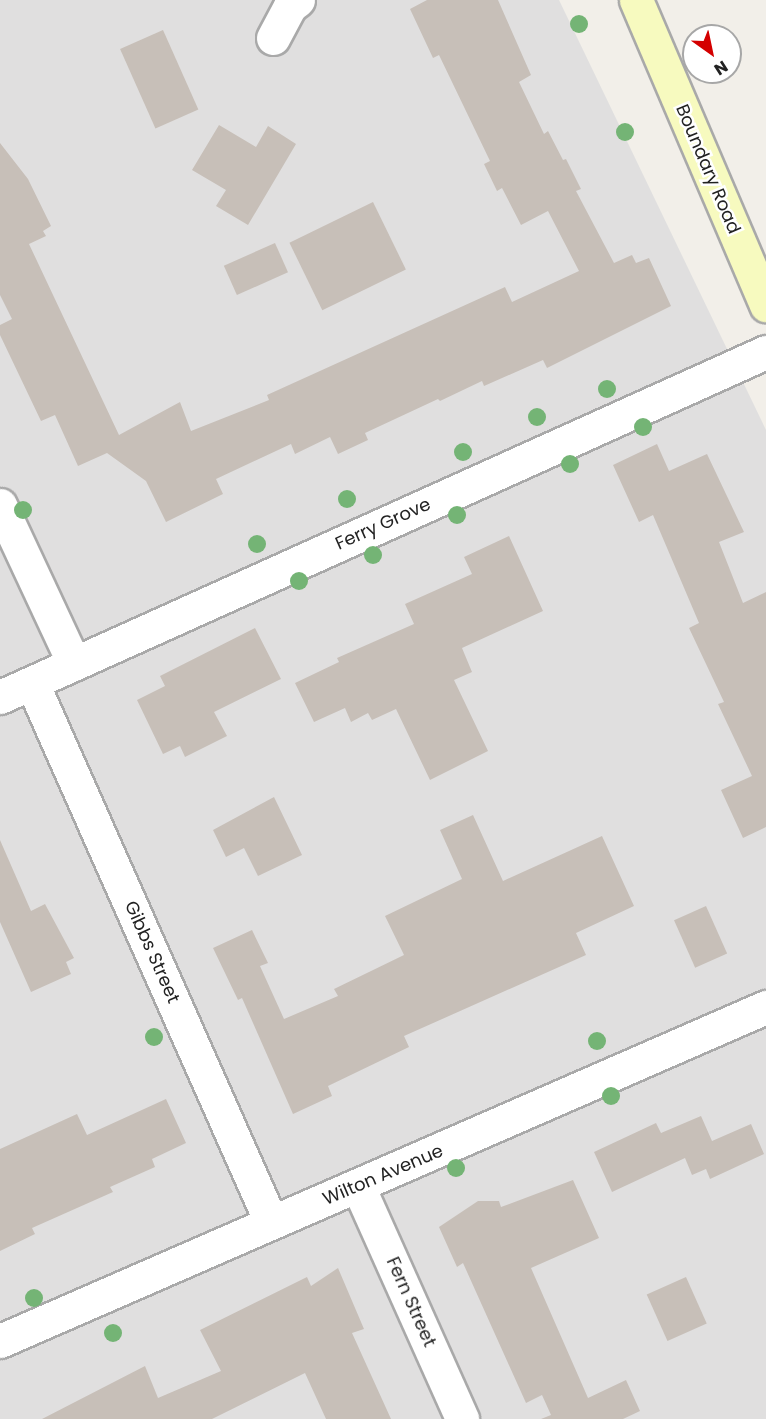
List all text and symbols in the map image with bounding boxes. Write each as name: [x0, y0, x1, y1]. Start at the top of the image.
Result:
north arrow: [682, 24, 742, 84]
text: N: [710, 55, 732, 81]
street label: Boundary Road: [671, 101, 745, 237]
street label: Ferry Grove: [332, 493, 434, 555]
street label: Gibbs Street: [120, 898, 184, 1006]
street label: Wilton Avenue: [320, 1140, 446, 1210]
street label: Fern Street: [382, 1254, 440, 1350]

